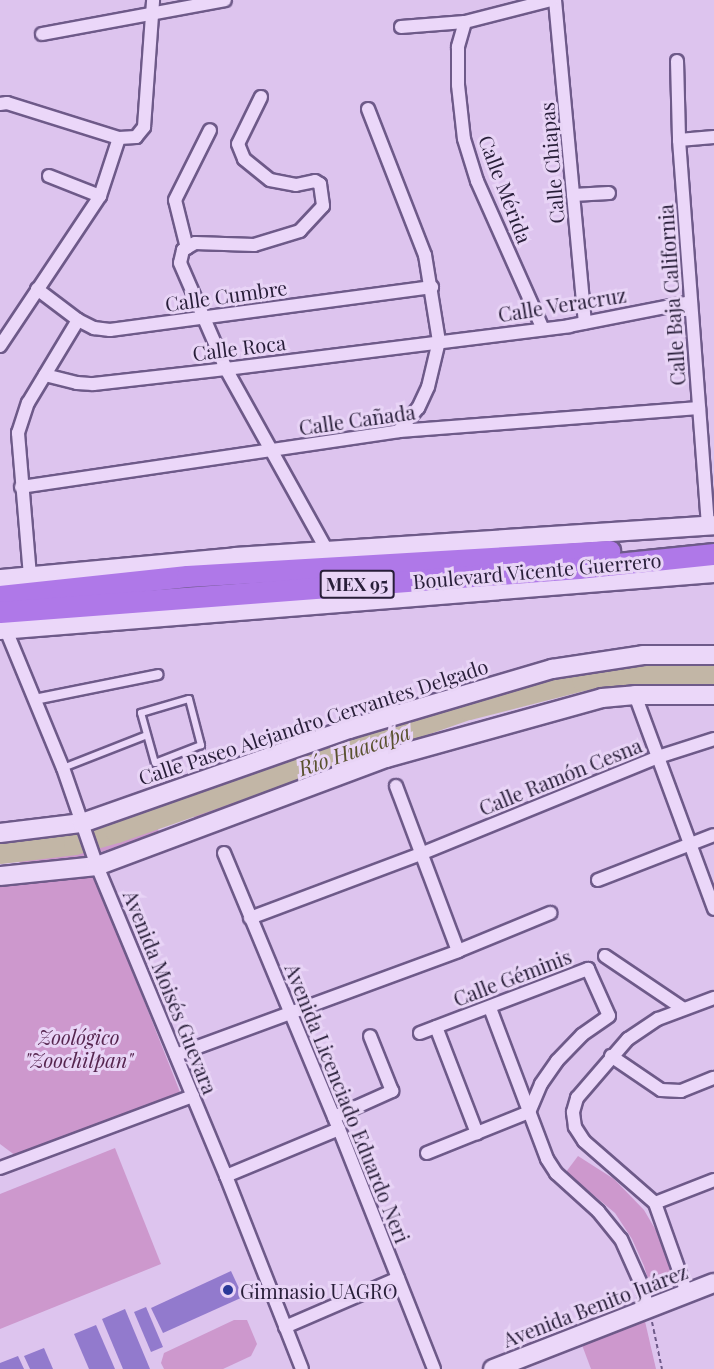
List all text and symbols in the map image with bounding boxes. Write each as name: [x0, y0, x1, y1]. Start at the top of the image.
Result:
street label: Calle Chiapas: [534, 101, 568, 225]
street label: Calle Mérida: [474, 132, 538, 246]
street label: Calle Baja California: [653, 203, 689, 387]
street label: Calle Cumbre: [163, 275, 289, 315]
street label: Calle Veracruz: [496, 282, 628, 326]
street label: Calle Roca: [191, 329, 287, 365]
street label: Calle Cañada: [297, 399, 417, 439]
street label: Boulevard Vicente Guerrero: [411, 547, 663, 593]
road number: MEX 95: [320, 569, 394, 599]
street label: Calle Paseo Alejandro Cervantes Delgado: [135, 653, 491, 789]
water label: Río Huacapa: [295, 718, 413, 780]
street label: Calle Ramón Cesna: [475, 732, 645, 820]
street label: Avenida Moisés Guevara: [119, 887, 223, 1097]
street label: Calle Géminis: [450, 943, 574, 1011]
street label: Avenida Licenciado Eduardo Neri: [281, 960, 415, 1246]
park label: Zoológico "Zoochilpan": [25, 1024, 133, 1071]
street label: Avenida Benito Juárez: [499, 1259, 691, 1351]
place label: Gimnasio UAGRO: [240, 1278, 398, 1302]
marker: Gimnasio UAGRO: [221, 1283, 235, 1297]

